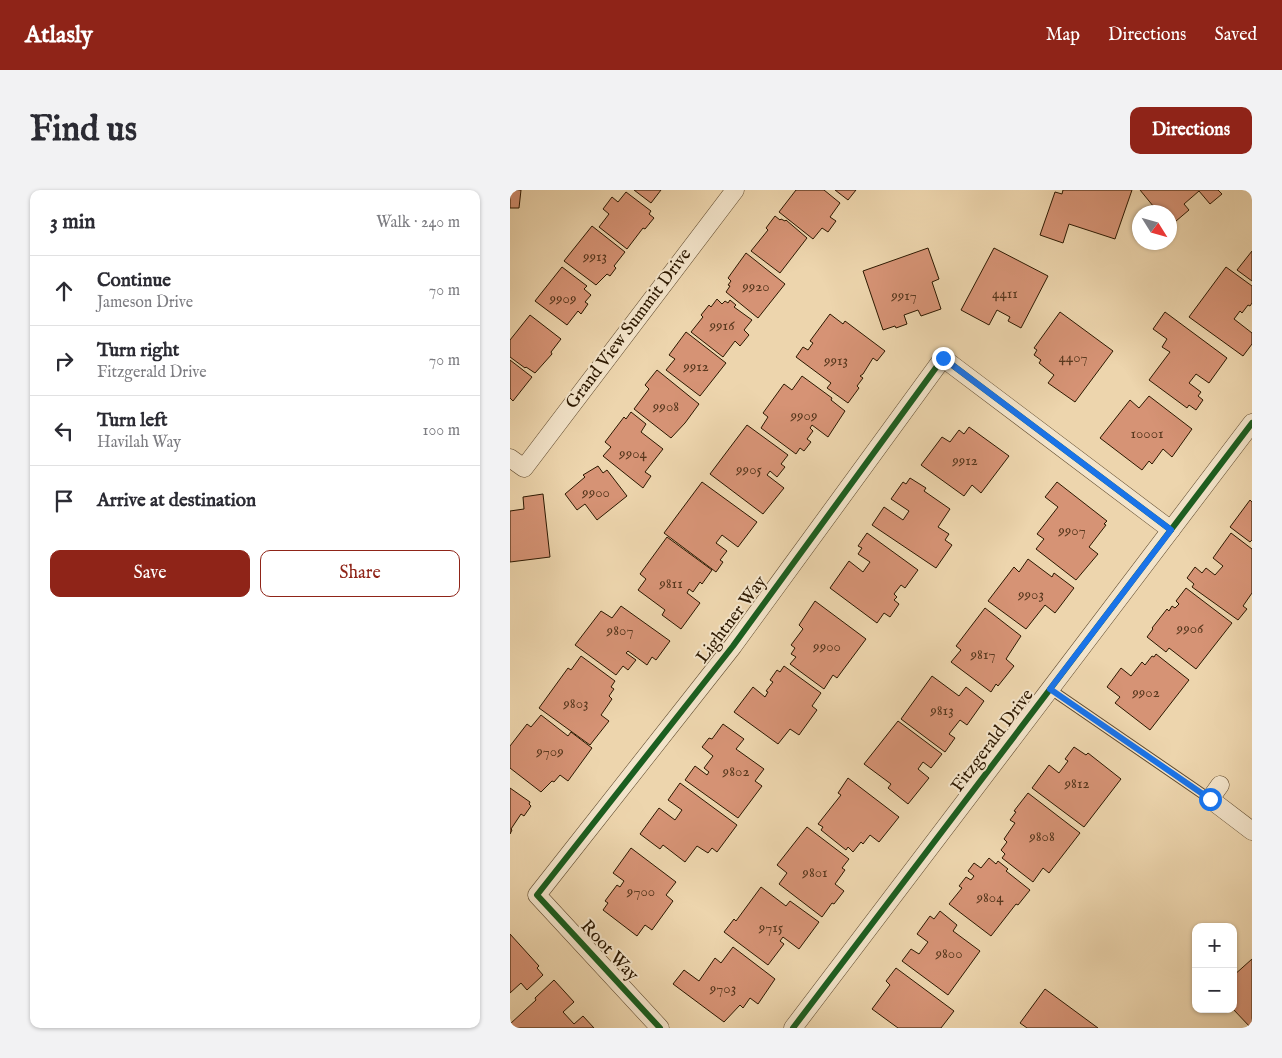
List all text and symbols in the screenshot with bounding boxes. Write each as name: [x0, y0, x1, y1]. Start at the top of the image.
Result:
text: Atlasly: [25, 20, 93, 51]
text: Map: [1046, 24, 1080, 47]
text: Directions: [1108, 24, 1186, 47]
text: Saved: [1214, 24, 1257, 47]
button: Directions: [1130, 107, 1252, 154]
text: Find us: [30, 108, 137, 153]
north arrow: [1132, 205, 1177, 250]
text: 3 min: [50, 209, 95, 236]
text: Walk · 240 m: [376, 213, 460, 233]
street label: Grand View Summit Drive: [561, 244, 697, 414]
house number: 9913: [582, 247, 607, 266]
text: Continue: [97, 269, 171, 293]
icon: ahead: [50, 277, 78, 305]
house number: 9920: [741, 277, 770, 296]
text: 70 m: [429, 281, 460, 301]
house number: 4411: [992, 284, 1018, 303]
house number: 9917: [890, 286, 917, 305]
house number: 9909: [548, 289, 577, 308]
text: Jameson Drive: [97, 293, 193, 313]
house number: 9916: [709, 316, 735, 335]
text: Turn right: [97, 339, 179, 363]
icon: right: [50, 347, 78, 375]
route end: [932, 347, 955, 370]
house number: 4407: [1058, 348, 1088, 367]
text: 70 m: [429, 351, 460, 371]
house number: 9913: [823, 351, 848, 370]
house number: 9912: [682, 357, 709, 376]
text: Fitzgerald Drive: [97, 363, 207, 383]
house number: 9908: [652, 397, 679, 416]
house number: 9909: [789, 406, 818, 425]
text: Turn left: [97, 409, 168, 433]
icon: left: [50, 417, 78, 445]
text: 100 m: [423, 421, 460, 441]
house number: 10001: [1130, 424, 1164, 443]
text: Havilah Way: [97, 433, 181, 453]
house number: 9904: [618, 444, 648, 463]
house number: 9912: [951, 451, 978, 470]
house number: 9905: [735, 460, 763, 479]
house number: 9900: [581, 483, 610, 502]
icon: arrive: [50, 487, 78, 515]
text: Arrive at destination: [97, 489, 256, 513]
house number: 9907: [1057, 521, 1086, 540]
button: Save: [50, 550, 250, 597]
button: Share: [260, 550, 460, 597]
street label: Lightner Way: [692, 571, 773, 668]
house number: 9811: [658, 574, 683, 593]
house number: 9903: [1017, 585, 1044, 604]
house number: 9906: [1176, 619, 1204, 638]
house number: 9807: [606, 621, 633, 640]
house number: 9900: [812, 637, 841, 656]
house number: 9817: [969, 645, 996, 664]
house number: 9902: [1131, 683, 1160, 702]
street label: Fitzgerald Drive: [947, 685, 1039, 797]
house number: 9803: [562, 694, 589, 713]
house number: 9813: [929, 701, 954, 720]
house number: 9709: [535, 742, 564, 761]
house number: 9802: [722, 762, 749, 781]
house number: 9812: [1063, 774, 1090, 793]
route start: [1199, 788, 1222, 811]
house number: 9808: [1028, 827, 1055, 846]
house number: 9801: [801, 863, 828, 882]
house number: 9700: [626, 882, 655, 901]
house number: 9804: [975, 888, 1004, 907]
street label: Root Way: [575, 916, 643, 987]
house number: 9715: [758, 918, 784, 937]
map controls: [1192, 923, 1237, 1013]
button: +: [1192, 923, 1237, 968]
house number: 9800: [934, 944, 963, 963]
button: −: [1192, 968, 1237, 1013]
house number: 9703: [709, 979, 736, 998]

